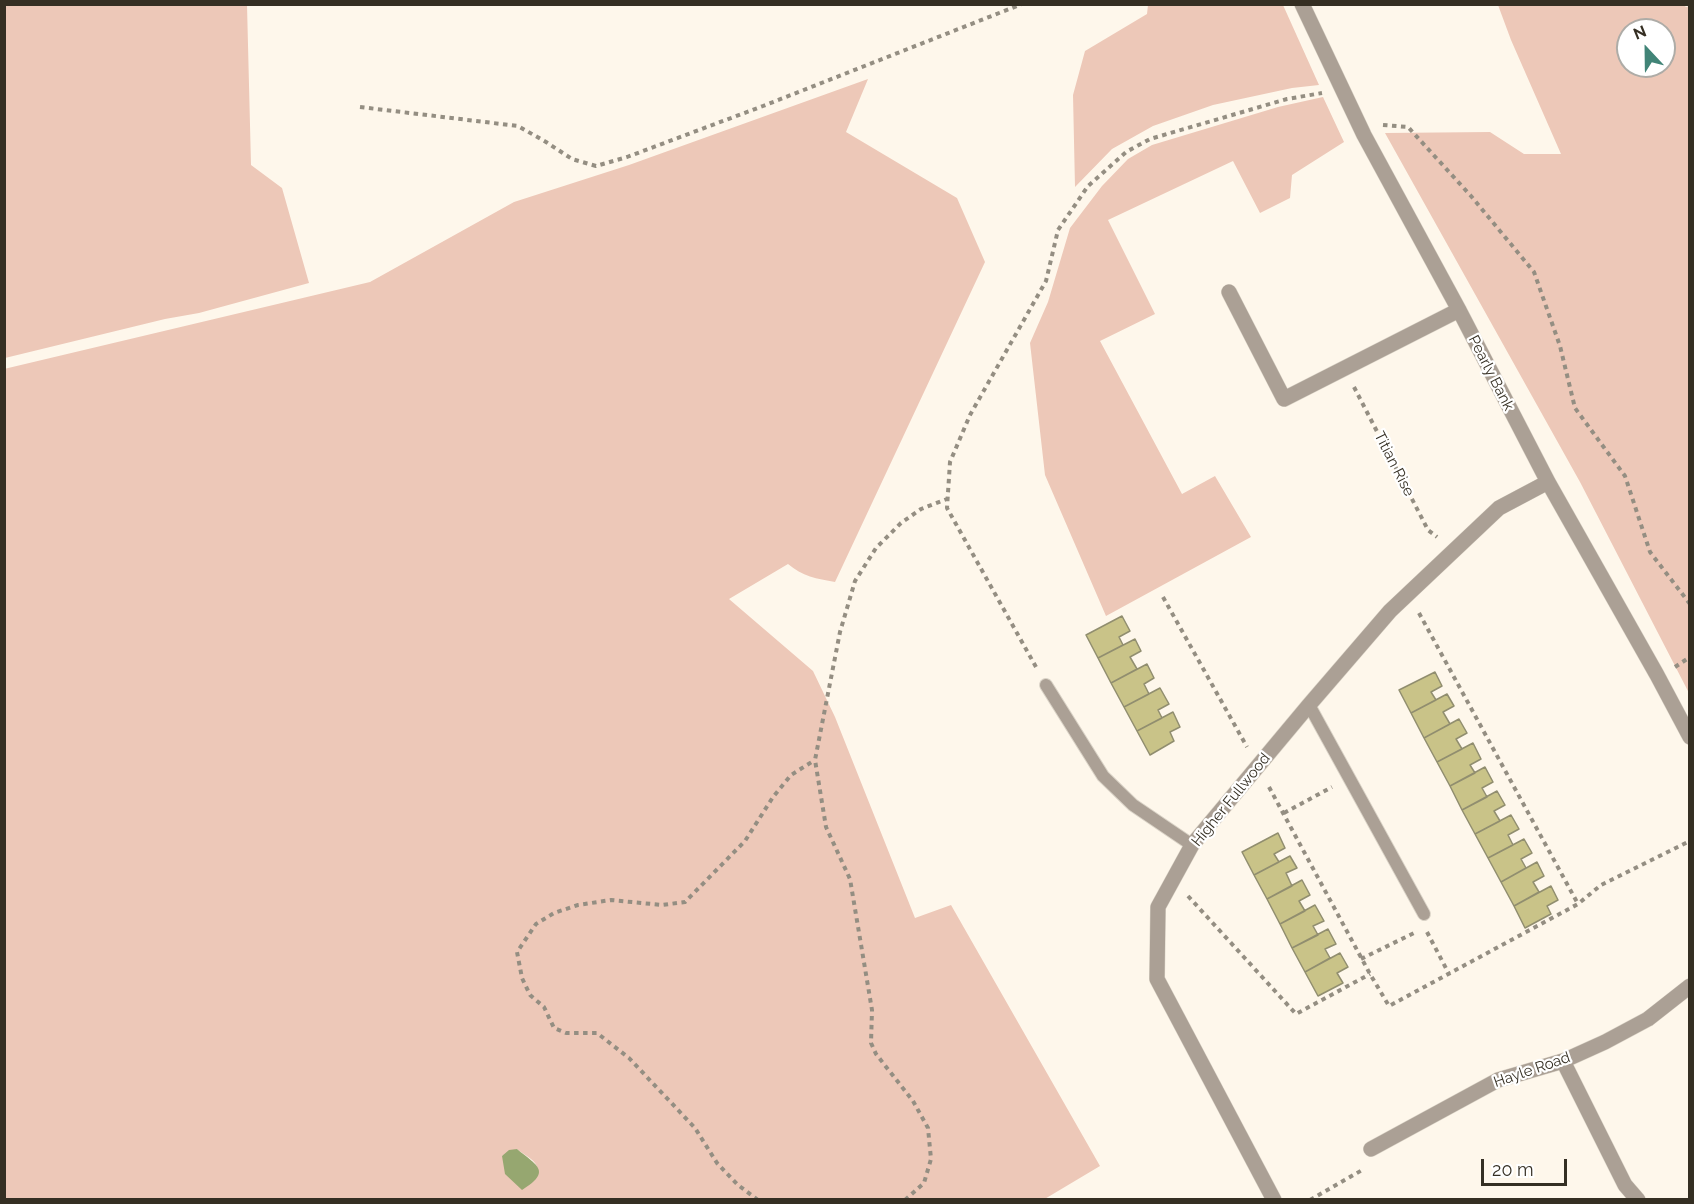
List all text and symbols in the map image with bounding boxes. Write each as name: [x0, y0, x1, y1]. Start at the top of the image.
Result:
north arrow: [1616, 18, 1676, 78]
text: N: [1631, 22, 1649, 44]
street label: Pearly Bank: [1464, 332, 1518, 414]
street label: Titian Rise: [1370, 429, 1418, 499]
street label: Higher Fullwood: [1188, 750, 1274, 850]
street label: Hayle Road: [1491, 1049, 1573, 1091]
scale bar: [1484, 1147, 1570, 1185]
text: 20 m: [1492, 1159, 1534, 1180]

